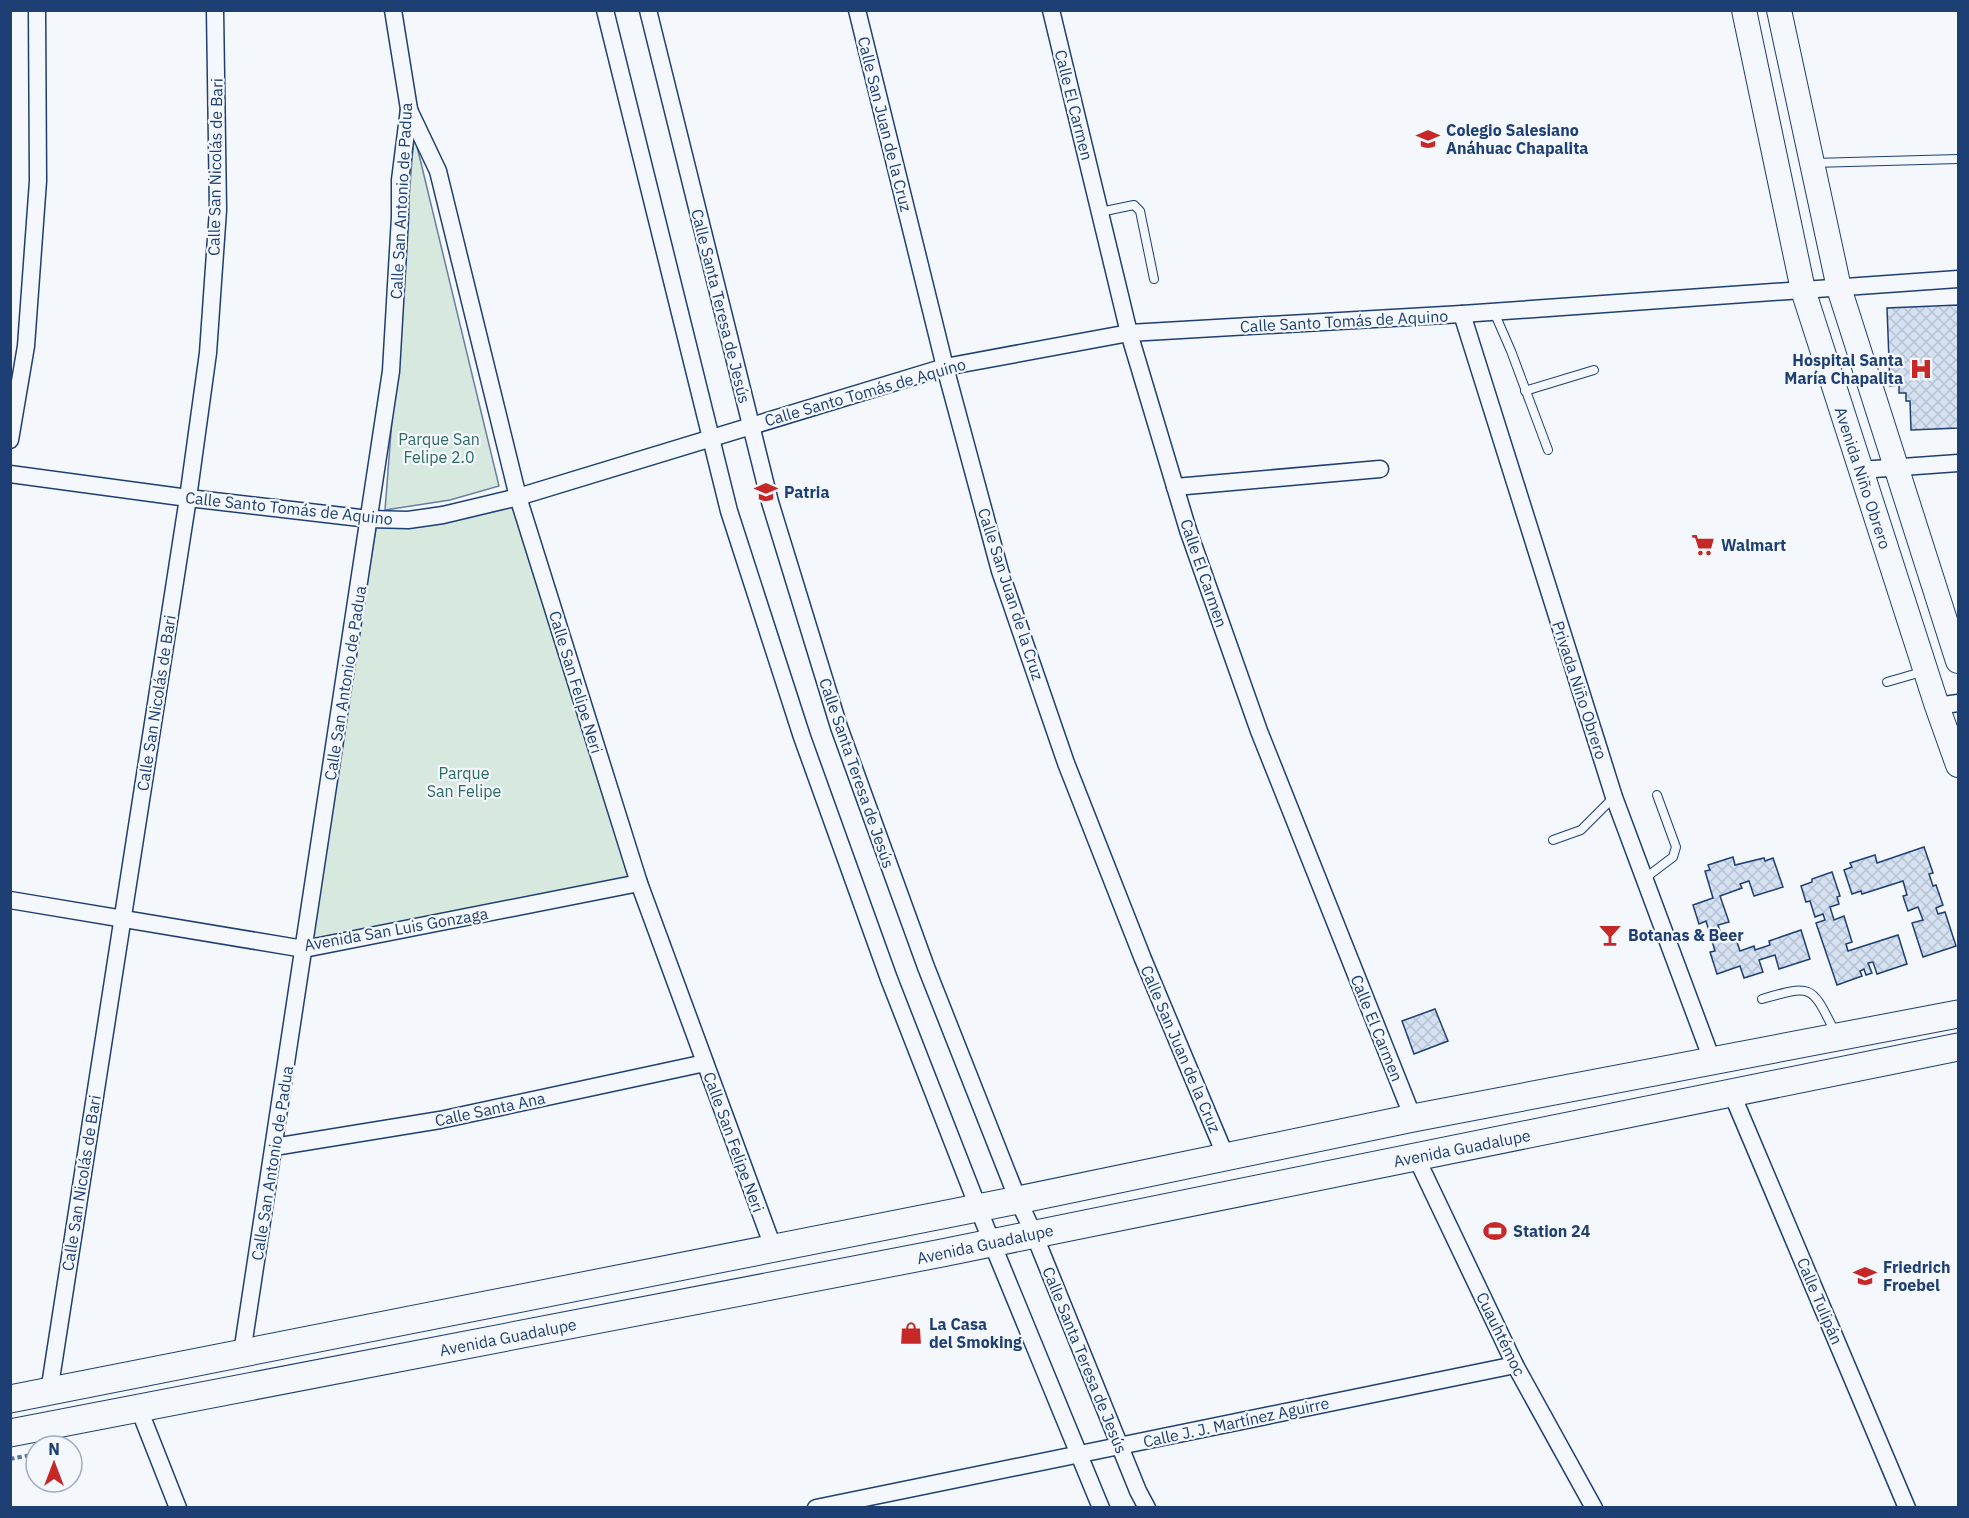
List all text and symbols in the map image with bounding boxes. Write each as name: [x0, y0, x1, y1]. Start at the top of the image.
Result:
street label: Calle San Juan de la Cruz: [854, 34, 916, 214]
street label: Calle El Carmen: [1051, 48, 1097, 162]
street label: Calle San Nicolás de Bari: [203, 78, 227, 256]
street label: Calle San Antonio de Padua: [386, 102, 416, 300]
place label: Colegio Salesiano Anáhuac Chapalita: [1446, 120, 1588, 158]
school or university icon: Colegio Salesiano Anáhuac Chapalita: [1415, 126, 1441, 152]
street label: Calle Santa Teresa de Jesús: [687, 207, 755, 405]
street label: Calle Santo Tomás de Aquino: [1239, 306, 1449, 336]
place label: Hospital Santa María Chapalita: [1784, 350, 1903, 388]
street label: Calle Santo Tomás de Aquino: [762, 354, 968, 430]
hospital icon: Hospital Santa María Chapalita: [1908, 356, 1934, 382]
street label: Avenida Niño Obrero: [1831, 404, 1895, 552]
park label: Parque San Felipe 2.0: [398, 429, 480, 467]
school or university icon: Patria: [753, 479, 779, 505]
place label: Patria: [784, 482, 830, 502]
street label: Calle Santo Tomás de Aquino: [184, 487, 394, 529]
street label: Calle San Juan de la Cruz: [974, 505, 1048, 683]
street label: Calle El Carmen: [1176, 516, 1232, 630]
supermarket icon: Walmart: [1690, 532, 1716, 558]
place label: Walmart: [1721, 535, 1786, 555]
street label: Calle San Antonio de Padua: [320, 584, 370, 782]
street label: Calle San Felipe Neri: [545, 608, 607, 756]
street label: Calle San Nicolás de Bari: [132, 614, 180, 792]
street label: Privada Niño Obrero: [1548, 618, 1612, 762]
street label: Calle Santa Teresa de Jesús: [815, 675, 899, 871]
park label: Parque San Felipe: [427, 763, 501, 801]
street label: Avenida San Luis Gonzaga: [302, 903, 490, 955]
bar icon: Botanas & Beer: [1597, 922, 1623, 948]
place label: Botanas & Beer: [1628, 925, 1744, 945]
street label: Calle San Juan de la Cruz: [1137, 962, 1225, 1136]
street label: Calle El Carmen: [1347, 972, 1407, 1084]
street label: Calle San Antonio de Padua: [247, 1064, 297, 1262]
street label: Calle San Felipe Neri: [699, 1069, 769, 1215]
street label: Calle Santa Ana: [433, 1087, 548, 1130]
street label: Calle San Nicolás de Bari: [57, 1094, 105, 1272]
street label: Avenida Guadalupe: [1392, 1125, 1532, 1171]
sports icon: Station 24: [1482, 1218, 1508, 1244]
street label: Avenida Guadalupe: [915, 1220, 1055, 1268]
place label: Station 24: [1513, 1221, 1591, 1241]
street label: Calle Tulipán: [1793, 1255, 1847, 1347]
place label: Friedrich Froebel: [1883, 1257, 1951, 1295]
school or university icon: Friedrich Froebel: [1852, 1263, 1878, 1289]
street label: Calle Santa Teresa de Jesús: [1038, 1264, 1132, 1456]
street label: Cuauhtémoc: [1472, 1289, 1530, 1379]
street label: Avenida Guadalupe: [438, 1314, 578, 1360]
place label: La Casa del Smoking: [929, 1314, 1022, 1352]
shop icon: La Casa del Smoking: [898, 1320, 924, 1346]
street label: Calle J. J. Martínez Aguirre: [1141, 1392, 1331, 1452]
north arrow: [24, 1434, 84, 1494]
text: N: [48, 1439, 60, 1459]

